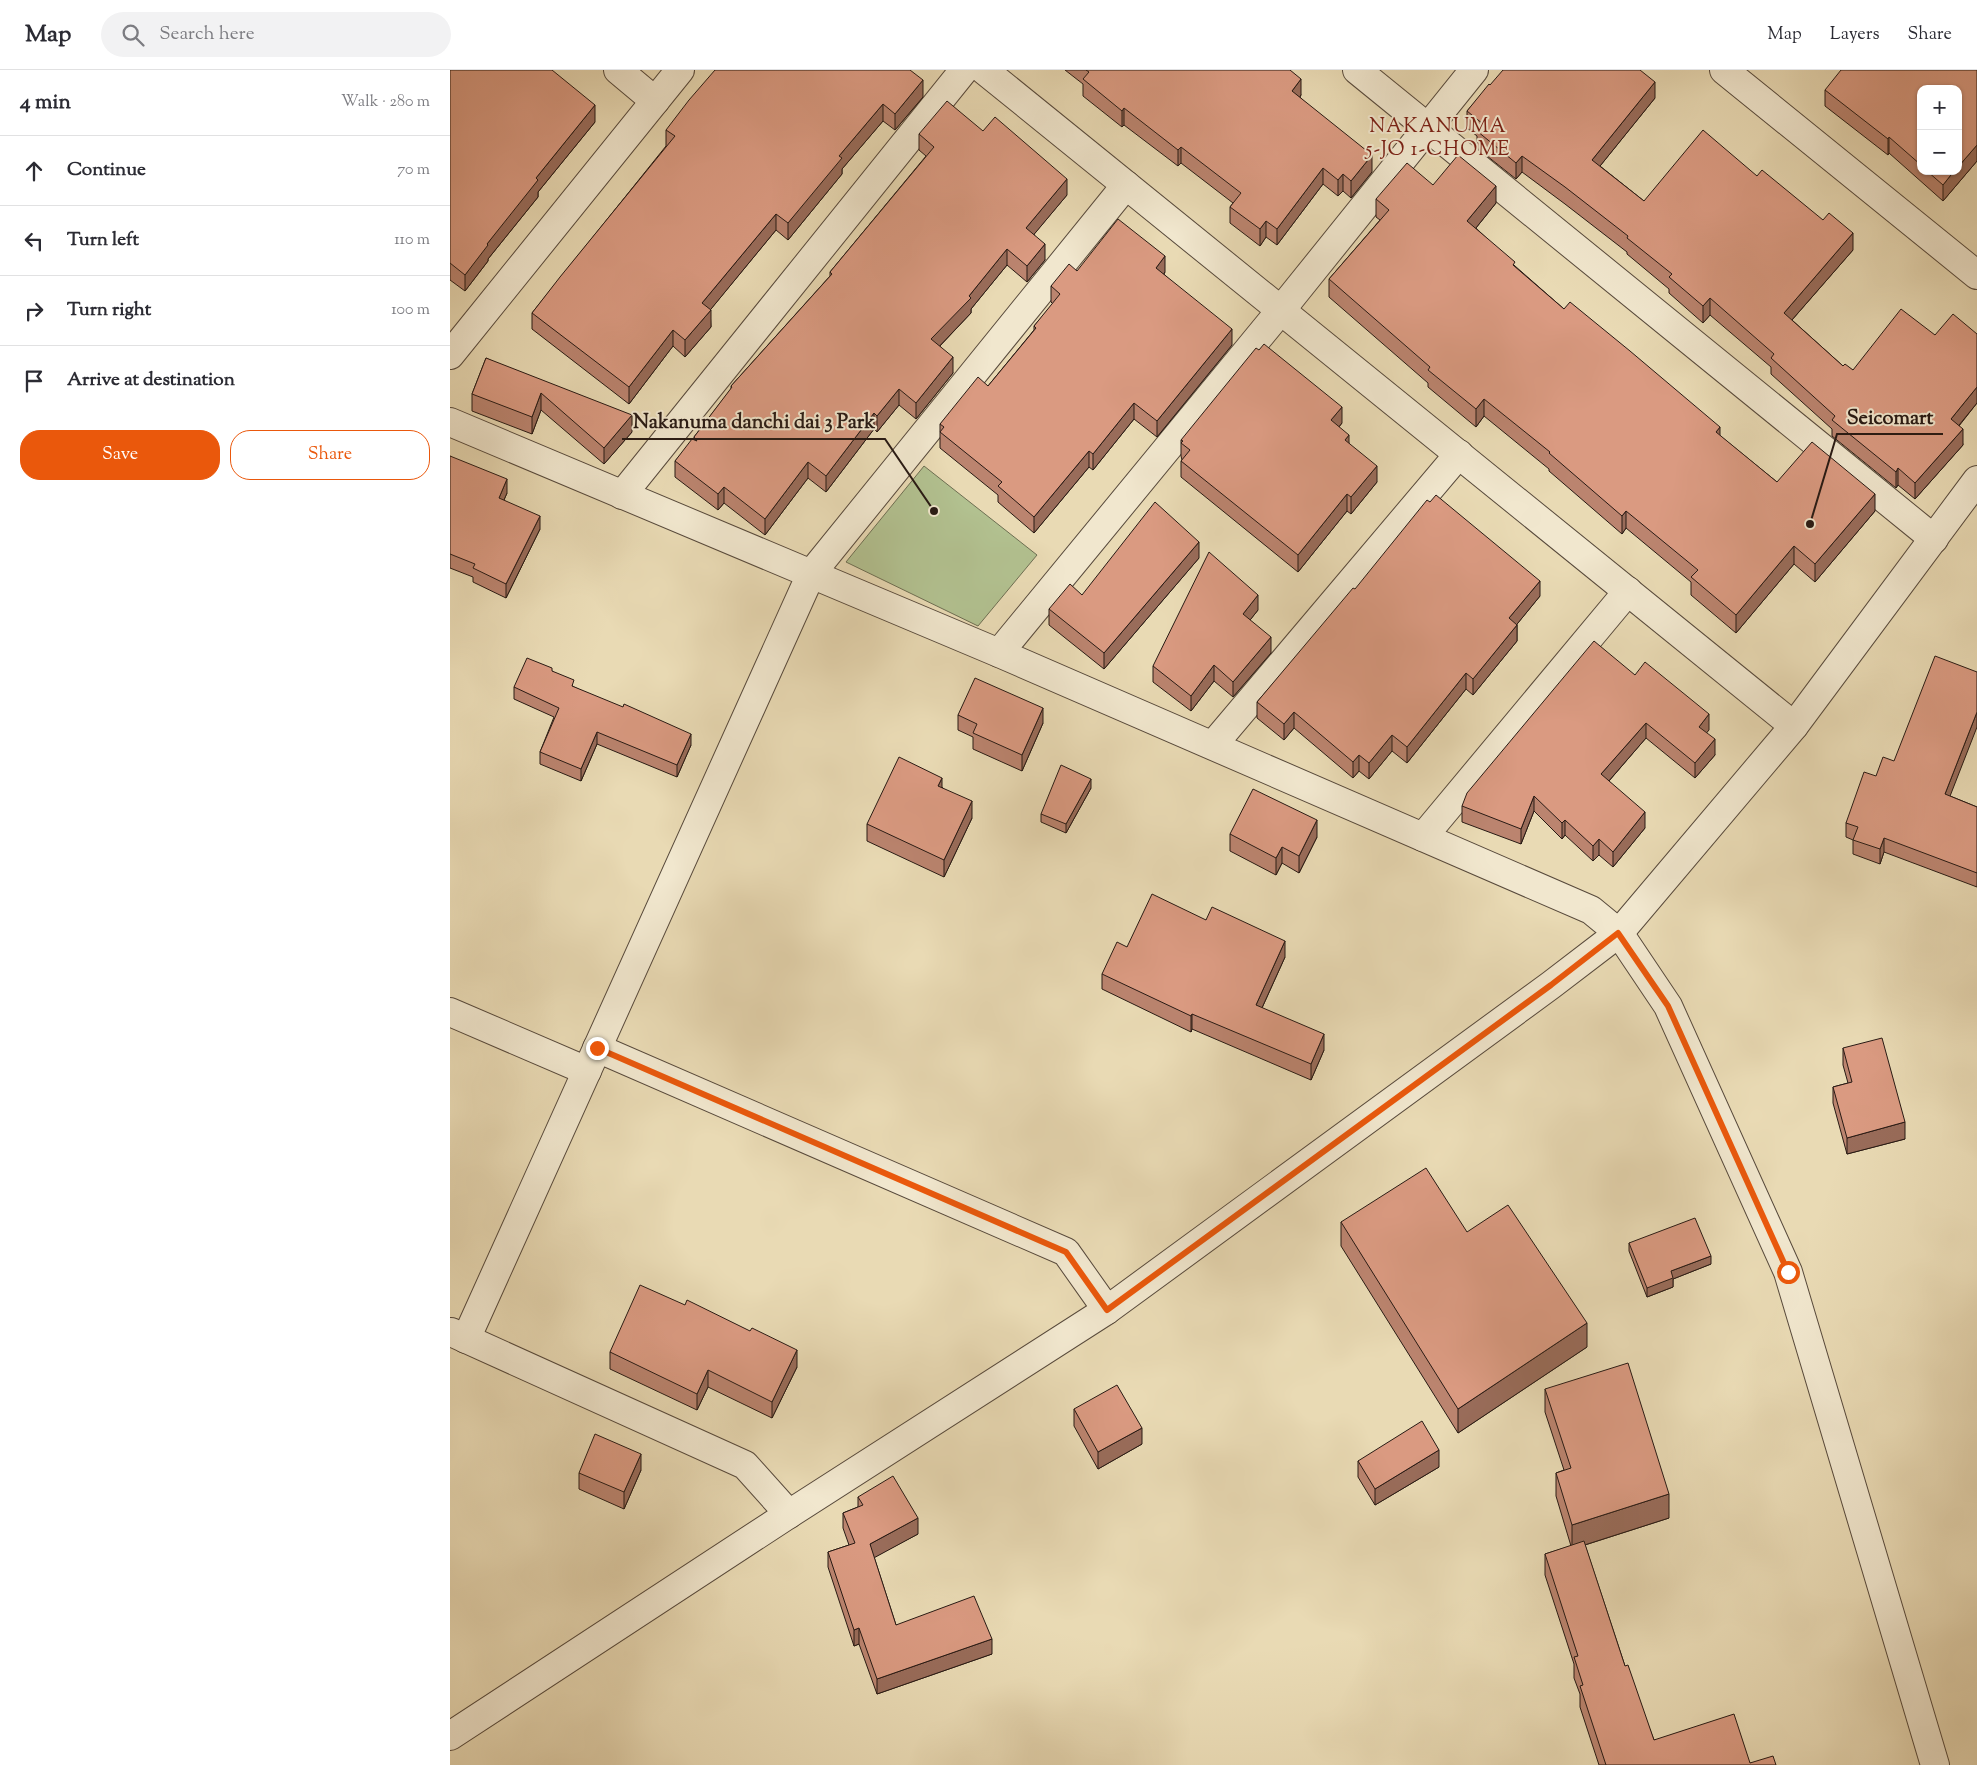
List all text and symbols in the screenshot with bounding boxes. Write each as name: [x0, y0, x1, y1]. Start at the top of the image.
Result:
search box: [101, 12, 451, 57]
text: Map: [25, 18, 71, 52]
icon: search: [119, 21, 147, 49]
text: Search here: [159, 21, 255, 48]
text: Map: [1767, 22, 1802, 48]
text: Layers: [1830, 22, 1880, 48]
text: Share: [1908, 22, 1952, 48]
map controls: [1917, 85, 1962, 175]
button: +: [1917, 85, 1962, 130]
text: 4 min: [20, 88, 71, 118]
text: Walk · 280 m: [341, 91, 430, 114]
district label: NAKANUMA 5-JO 1-CHOME: [1365, 113, 1510, 165]
button: −: [1917, 130, 1962, 175]
icon: ahead: [20, 157, 48, 185]
text: Continue: [67, 157, 146, 184]
text: 70 m: [397, 159, 430, 182]
icon: left: [20, 227, 48, 255]
text: Turn left: [67, 227, 139, 254]
text: 110 m: [394, 229, 430, 252]
icon: right: [20, 297, 48, 325]
text: Turn right: [67, 297, 151, 324]
text: 100 m: [391, 299, 430, 322]
icon: arrive: [20, 367, 48, 395]
text: Arrive at destination: [67, 367, 235, 394]
callout: Seicomart: [1837, 399, 1943, 434]
callout: Nakanuma danchi dai 3 Park: [622, 404, 885, 439]
text: Seicomart: [1847, 405, 1933, 434]
text: Nakanuma danchi dai 3 Park: [633, 409, 875, 438]
button: Save: [20, 430, 220, 480]
button: Share: [230, 430, 430, 480]
route end: [586, 1037, 609, 1060]
route start: [1777, 1261, 1800, 1284]

